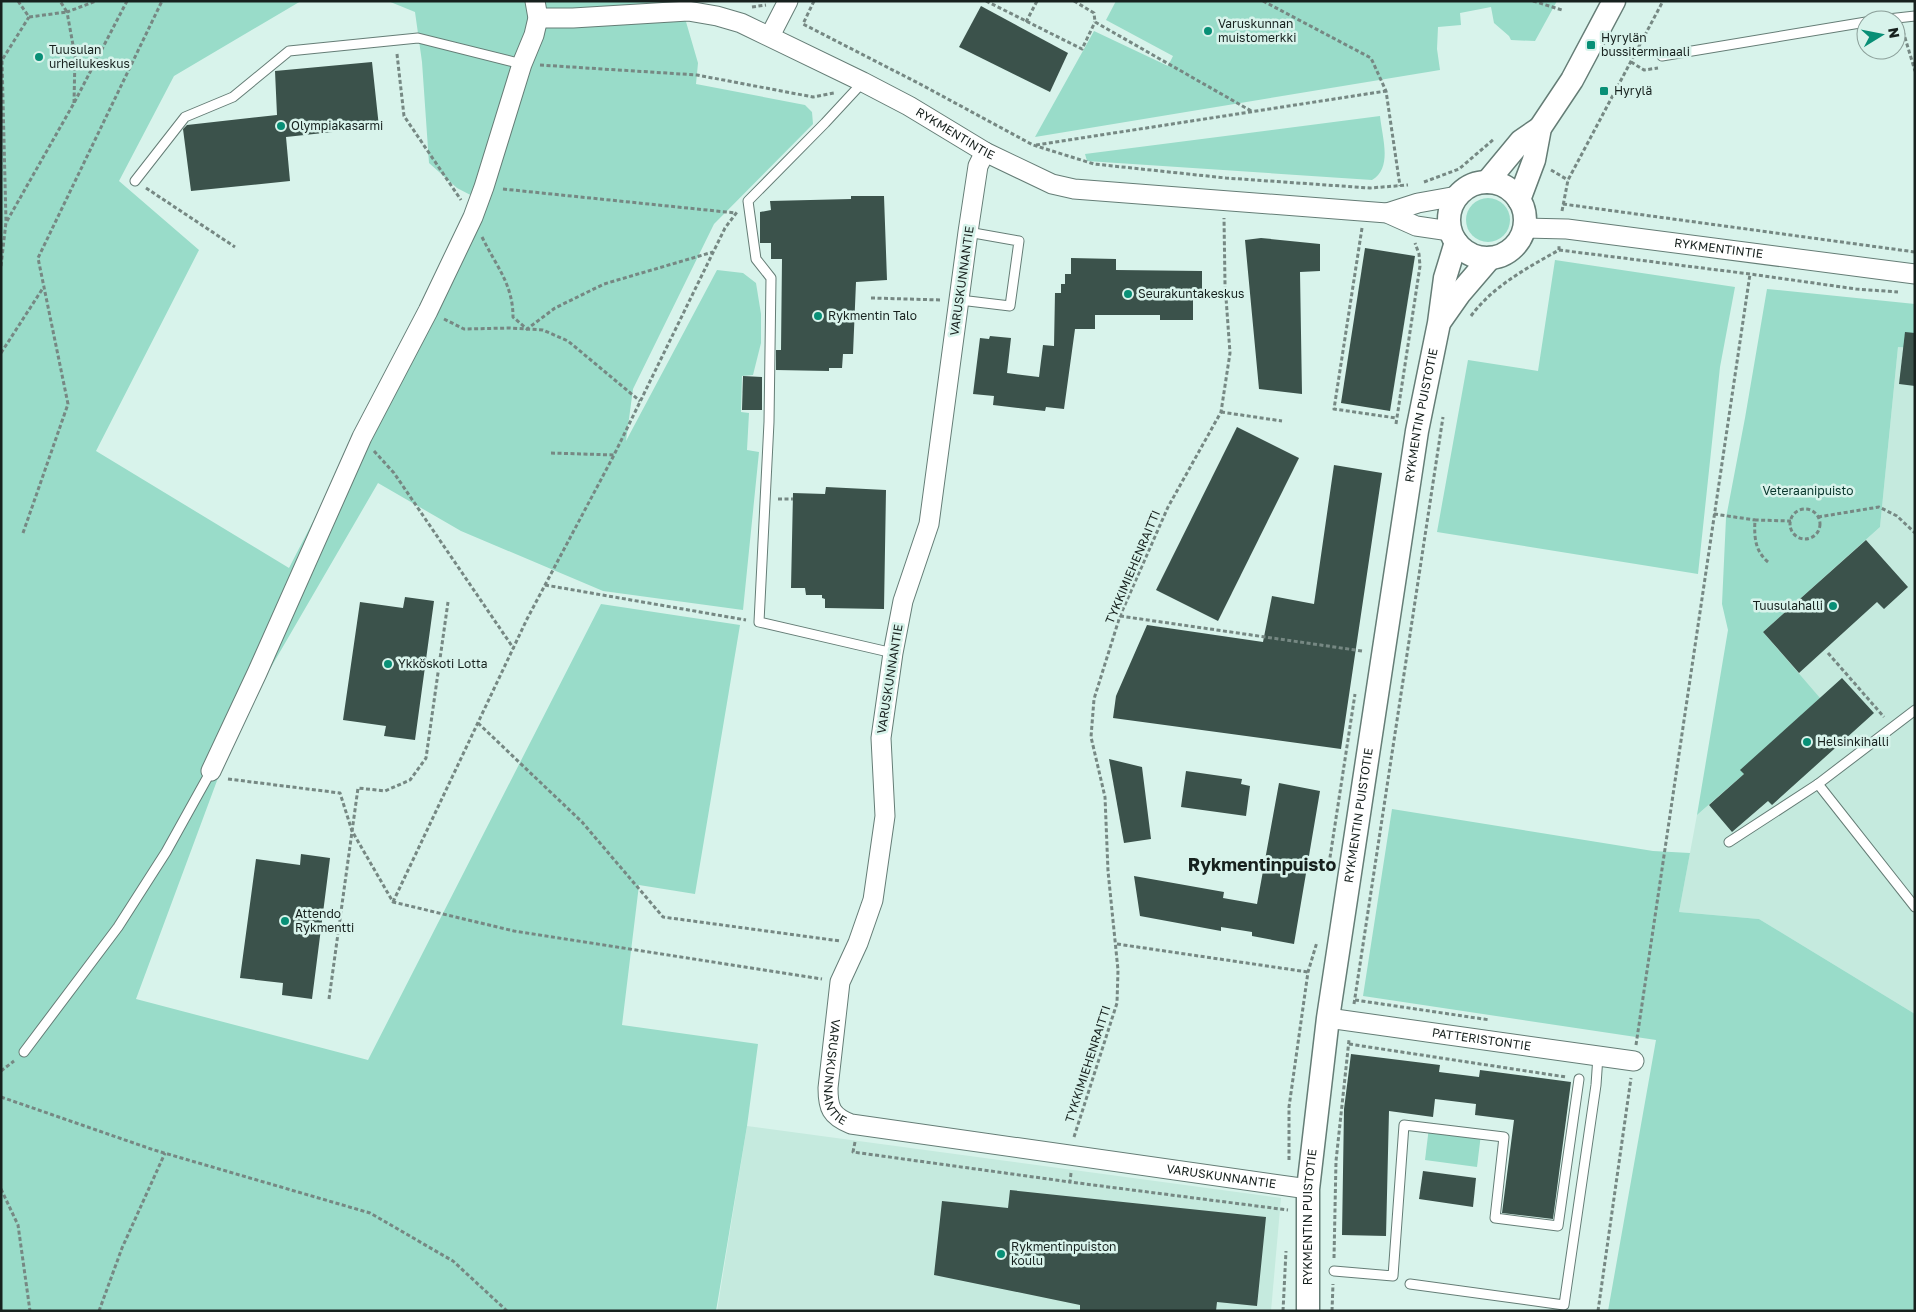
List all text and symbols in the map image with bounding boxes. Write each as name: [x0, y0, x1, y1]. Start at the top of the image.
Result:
north arrow: [1856, 10, 1906, 60]
place label: Varuskunnan muistomerkki: [1218, 16, 1297, 45]
marker: Varuskunnan muistomerkki: [1202, 25, 1214, 37]
text: N: [1885, 26, 1904, 39]
place label: Hyrylän bussiterminaali: [1601, 30, 1690, 59]
marker: Hyrylän bussiterminaali: [1585, 39, 1597, 51]
place label: Tuusulan urheilukeskus: [49, 42, 130, 71]
marker: Tuusulan urheilukeskus: [33, 51, 45, 63]
place label: Hyrylä: [1614, 83, 1652, 98]
marker: Hyrylä: [1598, 85, 1610, 97]
street label: RYKMENTINTIE: [913, 104, 997, 163]
place label: Olympiakasarmi: [291, 118, 383, 133]
marker: Olympiakasarmi: [275, 120, 287, 132]
street label: VARUSKUNNANTIE: [946, 225, 977, 337]
street label: RYKMENTINTIE: [1673, 235, 1764, 261]
place label: Seurakuntakeskus: [1138, 286, 1244, 301]
marker: Seurakuntakeskus: [1122, 288, 1134, 300]
place label: Rykmentin Talo: [828, 308, 917, 323]
marker: Rykmentin Talo: [812, 310, 824, 322]
street label: RYKMENTIN PUISTOTIE: [1401, 347, 1441, 483]
park label: Veteraanipuisto: [1763, 483, 1853, 498]
street label: TYKKIMIEHENRAITTI: [1102, 508, 1163, 626]
place label: Tuusulahalli: [1753, 598, 1823, 613]
marker: Tuusulahalli: [1827, 600, 1839, 612]
street label: VARUSKUNNANTIE: [873, 623, 906, 735]
place label: Ykköskoti Lotta: [398, 656, 488, 671]
marker: Ykköskoti Lotta: [382, 658, 394, 670]
place label: Helsinkihalli: [1817, 734, 1889, 749]
marker: Helsinkihalli: [1801, 736, 1813, 748]
street label: RYKMENTIN PUISTOTIE: [1341, 747, 1376, 884]
district label: Rykmentinpuisto: [1188, 853, 1337, 875]
place label: Attendo Rykmentti: [295, 906, 354, 935]
marker: Attendo Rykmentti: [279, 915, 291, 927]
street label: TYKKIMIEHENRAITTI: [1062, 1004, 1113, 1124]
street label: VARUSKUNNANTIE: [821, 1018, 850, 1128]
street label: PATTERISTONTIE: [1431, 1025, 1532, 1053]
street label: RYKMENTIN PUISTOTIE: [1300, 1148, 1320, 1285]
street label: VARUSKUNNANTIE: [1166, 1161, 1277, 1191]
place label: Rykmentinpuiston koulu: [1011, 1239, 1117, 1268]
marker: Rykmentinpuiston koulu: [995, 1248, 1007, 1260]

